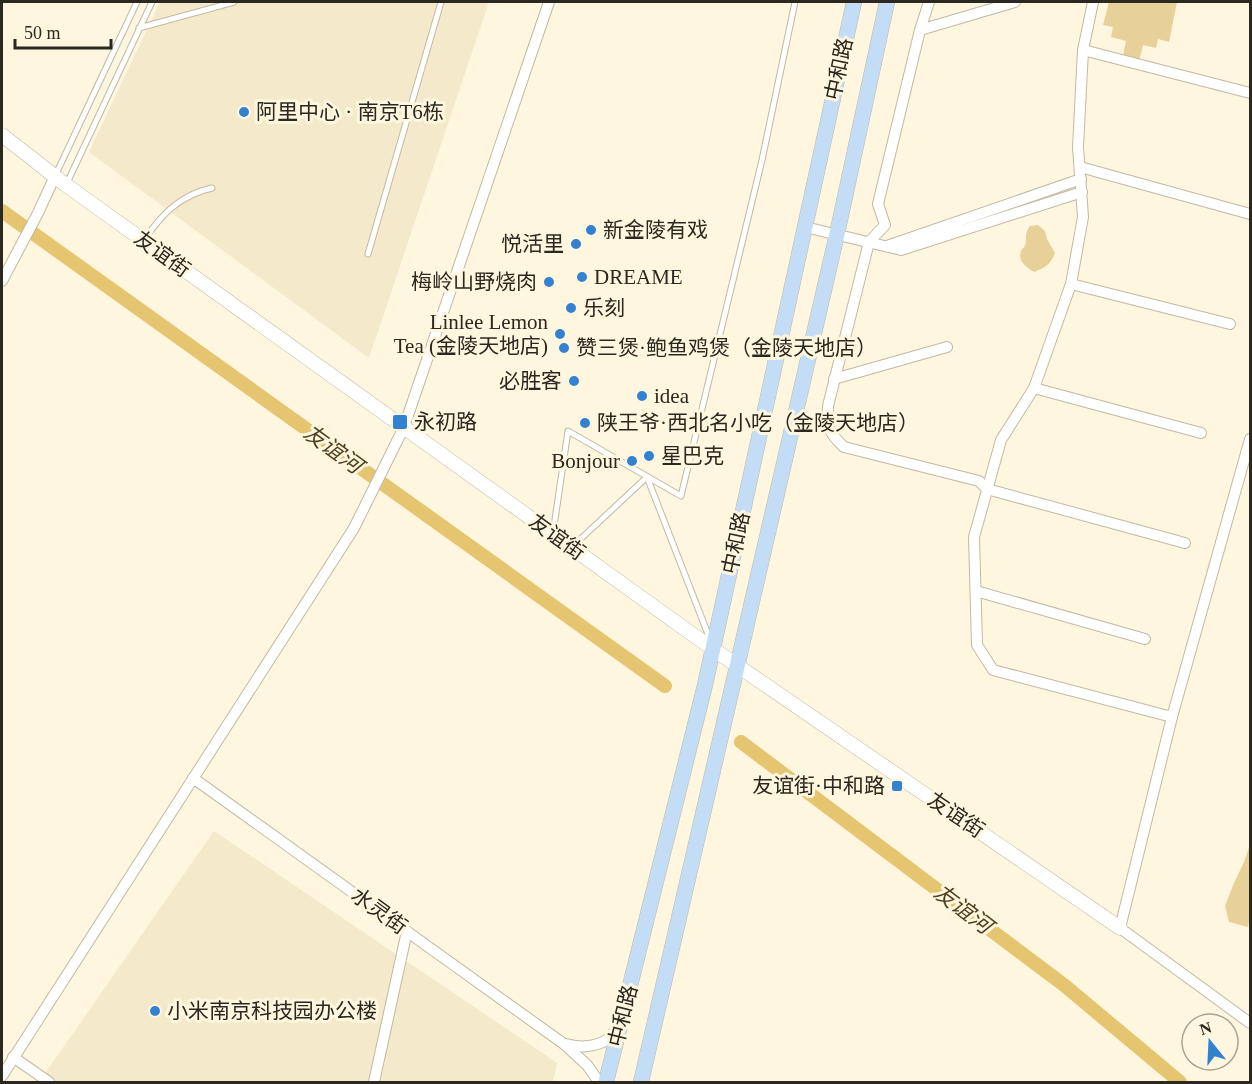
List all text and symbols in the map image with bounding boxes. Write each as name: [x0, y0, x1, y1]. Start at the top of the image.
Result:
scale bar: [15, 12, 111, 50]
text: 50 m: [24, 23, 61, 43]
street label: 中和路: [821, 36, 857, 102]
place label: 阿里中心 · 南京T6栋: [256, 100, 444, 124]
marker: 阿里中心 · 南京T6栋: [237, 105, 251, 119]
place label: 新金陵有戏: [603, 218, 708, 242]
marker: 新金陵有戏: [584, 223, 598, 237]
street label: 友谊街: [129, 226, 195, 282]
place label: 悦活里: [501, 232, 564, 256]
marker: 悦活里: [569, 237, 583, 251]
place label: DREAME: [594, 265, 683, 289]
place label: 梅岭山野烧肉: [411, 270, 537, 294]
marker: DREAME: [575, 270, 589, 284]
marker: 梅岭山野烧肉: [542, 275, 556, 289]
place label: 乐刻: [583, 296, 625, 320]
marker: 乐刻: [564, 301, 578, 315]
place label: Linlee Lemon Tea (金陵天地店): [394, 310, 548, 358]
marker: Linlee Lemon Tea (金陵天地店): [553, 327, 567, 341]
place label: 赞三煲·鲍鱼鸡煲（金陵天地店）: [576, 336, 877, 360]
marker: 赞三煲·鲍鱼鸡煲（金陵天地店）: [557, 341, 571, 355]
place label: 必胜客: [499, 369, 562, 393]
marker: 必胜客: [567, 374, 581, 388]
place label: idea: [654, 384, 690, 408]
marker: idea: [635, 389, 649, 403]
place label: 永初路: [414, 410, 477, 434]
place label: 陕王爷·西北名小吃（金陵天地店）: [597, 411, 919, 435]
marker: 永初路: [391, 413, 409, 431]
marker: 陕王爷·西北名小吃（金陵天地店）: [578, 416, 592, 430]
water label: 友谊河: [299, 419, 370, 481]
place label: 星巴克: [661, 444, 724, 468]
place label: Bonjour: [551, 449, 620, 473]
marker: 星巴克: [642, 449, 656, 463]
marker: Bonjour: [625, 454, 639, 468]
street label: 友谊街: [524, 509, 590, 565]
street label: 中和路: [718, 510, 754, 576]
place label: 友谊街·中和路: [752, 774, 885, 798]
marker: 友谊街·中和路: [890, 779, 904, 793]
street label: 友谊街: [923, 787, 989, 843]
water label: 友谊河: [929, 879, 1000, 941]
street label: 水灵街: [346, 883, 412, 939]
street label: 中和路: [604, 983, 642, 1049]
place label: 小米南京科技园办公楼: [167, 999, 377, 1023]
marker: 小米南京科技园办公楼: [148, 1004, 162, 1018]
north arrow: [1180, 1012, 1240, 1072]
text: N: [1197, 1018, 1214, 1038]

